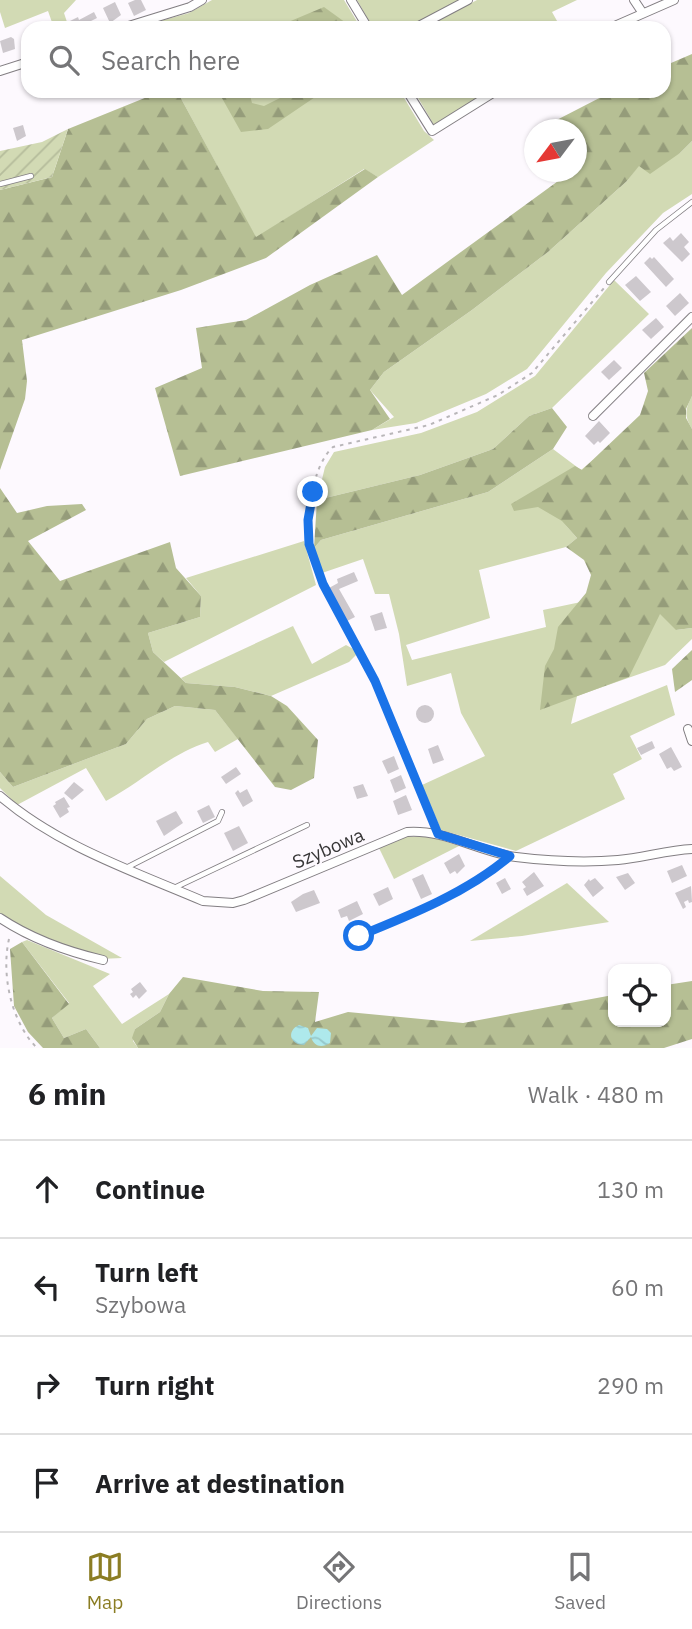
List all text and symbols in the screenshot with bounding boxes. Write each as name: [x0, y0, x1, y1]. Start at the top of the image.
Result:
search box: [21, 21, 671, 98]
icon: search: [45, 41, 83, 79]
text: Search here: [101, 43, 240, 77]
north arrow: [524, 119, 587, 182]
route end: [297, 476, 328, 507]
street label: Szybowa: [289, 822, 367, 874]
route start: [343, 920, 374, 951]
map controls: [608, 964, 671, 1027]
button: locate: [608, 964, 671, 1027]
text: 6 min: [28, 1074, 106, 1113]
text: Walk · 480 m: [528, 1079, 664, 1109]
icon: ahead: [28, 1170, 66, 1208]
text: Continue: [95, 1172, 205, 1206]
text: 130 m: [597, 1174, 664, 1204]
text: Turn left: [95, 1255, 198, 1289]
icon: left: [28, 1268, 66, 1306]
text: 60 m: [611, 1272, 664, 1302]
text: Szybowa: [95, 1289, 186, 1319]
icon: right: [28, 1366, 66, 1404]
text: Turn right: [95, 1368, 214, 1402]
text: 290 m: [597, 1370, 664, 1400]
icon: arrive: [28, 1464, 66, 1502]
text: Arrive at destination: [95, 1466, 345, 1500]
tab: Map: [86, 1548, 124, 1614]
tab: Directions: [296, 1548, 382, 1614]
tab: Saved: [554, 1548, 606, 1614]

